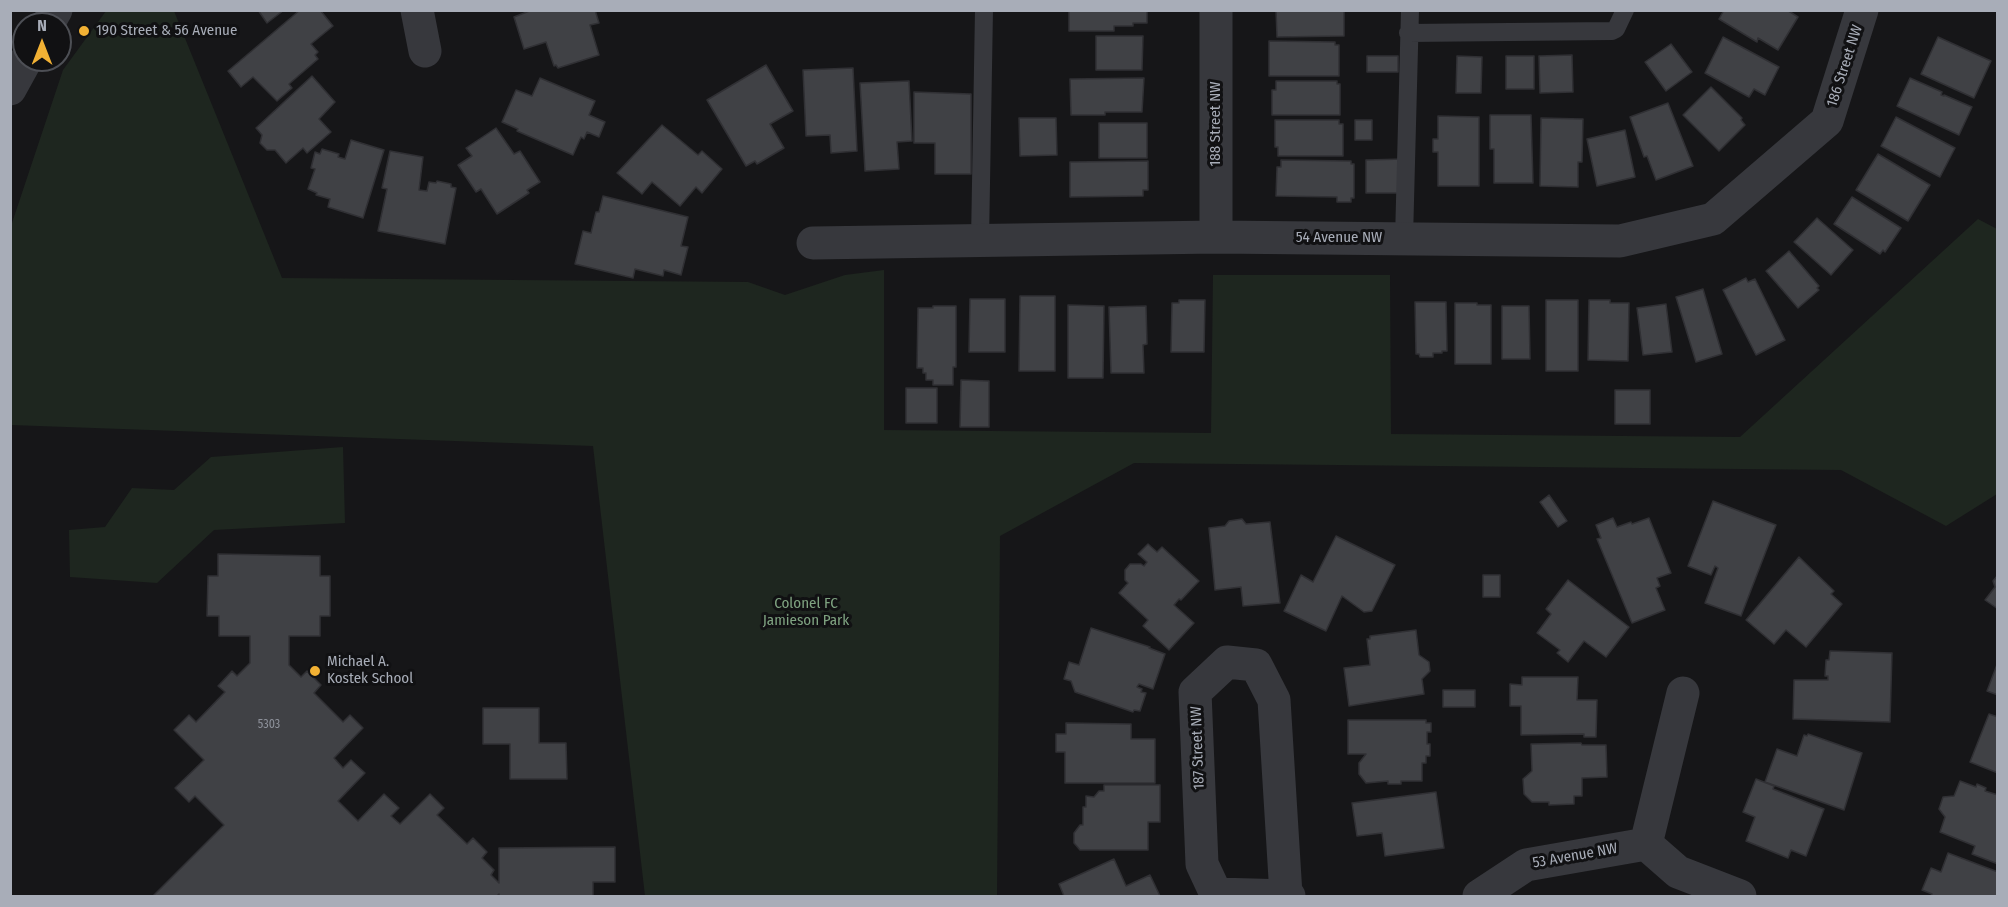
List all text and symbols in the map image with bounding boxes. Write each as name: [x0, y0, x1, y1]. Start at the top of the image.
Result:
north arrow: [12, 12, 72, 72]
text: N: [37, 16, 47, 35]
place label: 190 Street & 56 Avenue: [96, 22, 237, 40]
street label: 186 Street NW: [1823, 23, 1867, 109]
marker: 190 Street & 56 Avenue: [77, 24, 91, 38]
street label: 188 Street NW: [1207, 81, 1225, 167]
street label: 54 Avenue NW: [1296, 229, 1382, 247]
park label: Colonel FC Jamieson Park: [763, 595, 849, 630]
place label: Michael A. Kostek School: [327, 653, 413, 688]
marker: Michael A. Kostek School: [308, 664, 322, 678]
street label: 187 Street NW: [1188, 706, 1208, 790]
house number: 5303: [258, 718, 280, 732]
street label: 53 Avenue NW: [1531, 840, 1619, 872]

